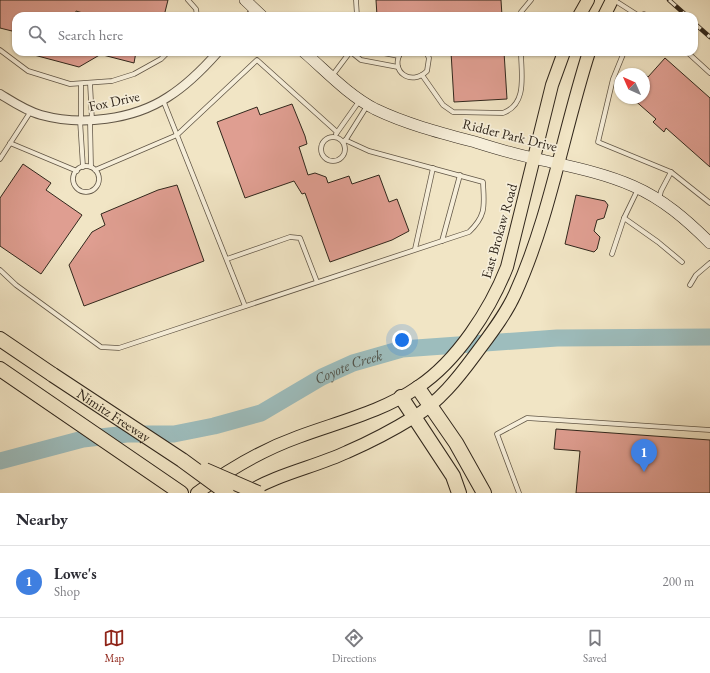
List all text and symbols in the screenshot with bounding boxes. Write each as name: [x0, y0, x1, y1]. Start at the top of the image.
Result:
search box: [12, 12, 698, 56]
icon: search: [26, 23, 48, 45]
text: Search here: [58, 25, 123, 44]
north arrow: [614, 68, 650, 104]
street label: Fox Drive: [87, 87, 142, 115]
street label: Ridder Park Drive: [461, 115, 560, 156]
street label: East Brokaw Road: [477, 181, 521, 281]
your location: [392, 330, 412, 350]
water label: Coyote Creek: [311, 345, 385, 388]
street label: Nimitz Freeway: [74, 384, 155, 447]
pin: 1: [631, 439, 657, 472]
text: Nearby: [16, 508, 68, 530]
text: Lowe's: [54, 564, 97, 583]
text: 1: [26, 573, 32, 590]
text: 200 m: [663, 573, 694, 590]
text: Shop: [54, 583, 80, 600]
tab: Map: [103, 627, 125, 665]
tab: Directions: [332, 627, 376, 665]
tab: Saved: [583, 627, 607, 665]

